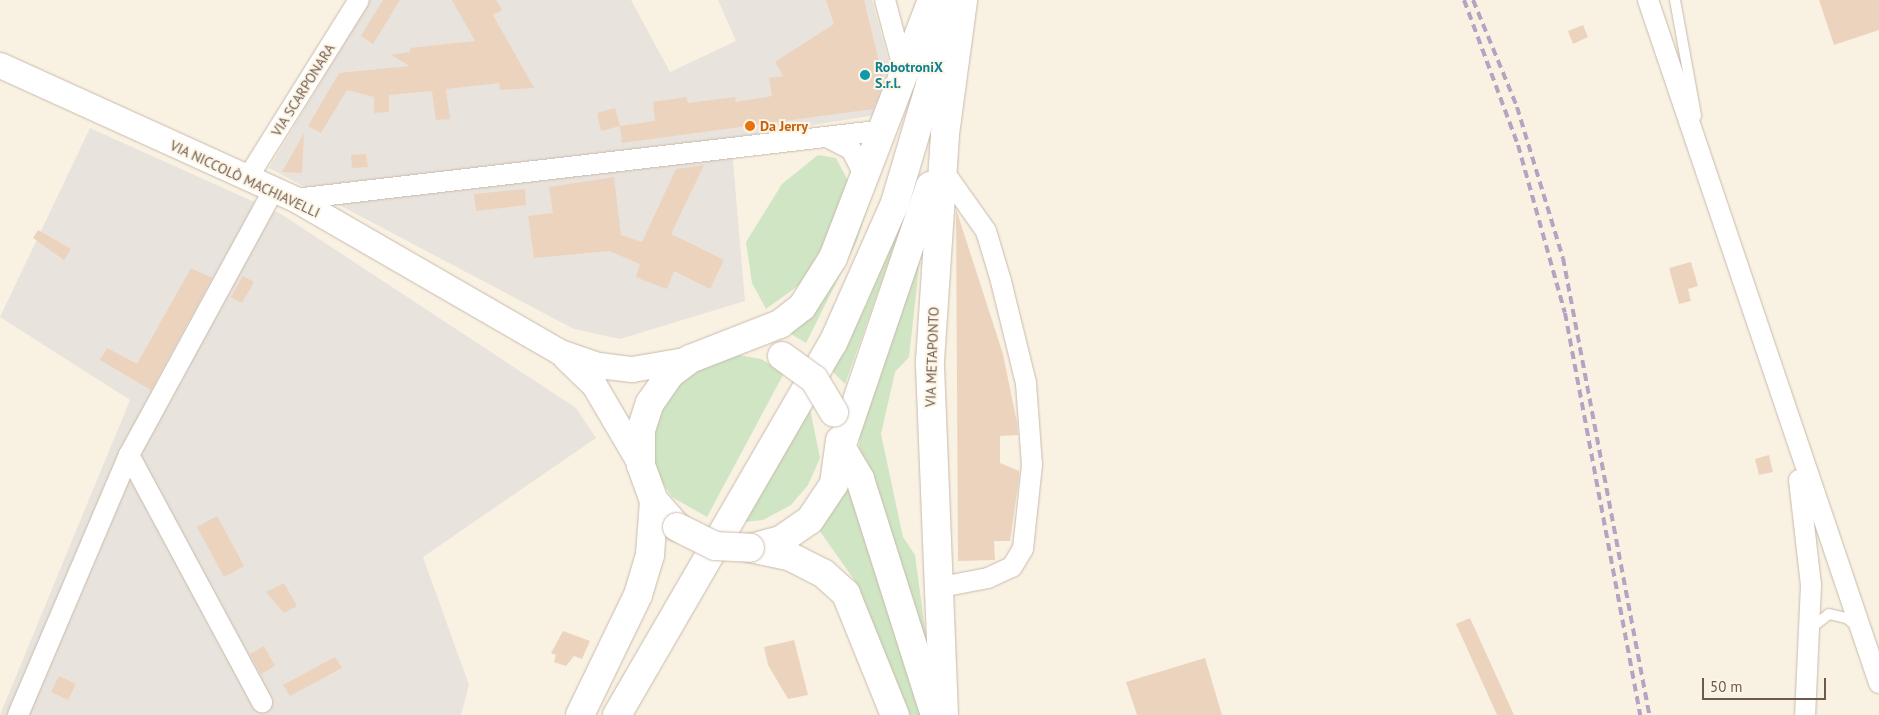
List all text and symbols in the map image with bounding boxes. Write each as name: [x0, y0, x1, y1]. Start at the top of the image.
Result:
street label: VIA SCARPONARA: [268, 40, 338, 140]
place label: RobotroniX S.r.l.: [875, 59, 943, 92]
marker: RobotroniX S.r.l.: [859, 69, 871, 81]
place label: Da Jerry: [760, 118, 808, 134]
marker: Da Jerry: [744, 120, 756, 132]
street label: VIA NICCOLÒ MACHIAVELLI: [167, 137, 323, 221]
street label: VIA METAPONTO: [922, 306, 942, 408]
scale bar: [1704, 668, 1828, 700]
text: 50 m: [1710, 677, 1743, 696]

